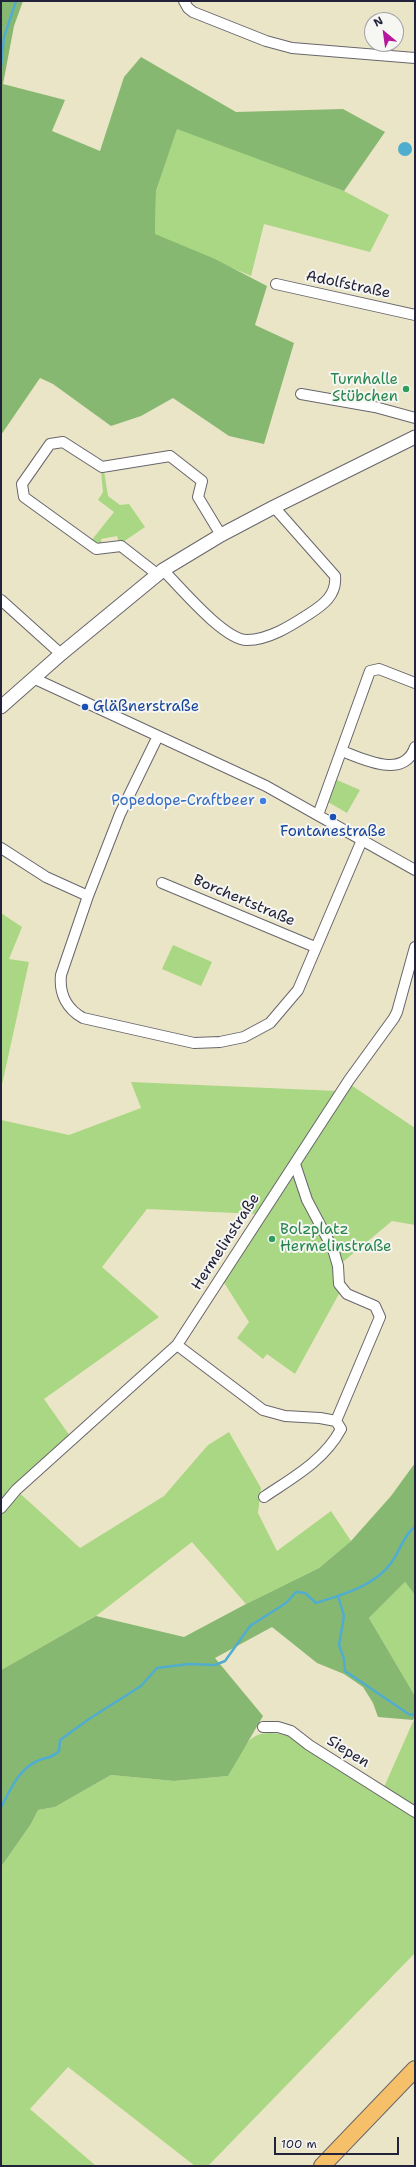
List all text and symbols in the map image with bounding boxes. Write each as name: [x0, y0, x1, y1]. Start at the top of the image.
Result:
north arrow: [364, 12, 404, 52]
text: N: [371, 13, 386, 31]
street label: Adolfstraße: [304, 267, 392, 303]
place label: Turnhalle Stübchen: [330, 371, 398, 406]
marker: Turnhalle Stübchen: [401, 384, 411, 394]
place label: Gläßnerstraße: [93, 698, 199, 716]
marker: Gläßnerstraße: [80, 702, 90, 712]
place label: Popedope-Craftbeer: [111, 792, 255, 810]
marker: Popedope-Craftbeer: [258, 796, 268, 806]
marker: Fontanestraße: [328, 812, 338, 822]
place label: Fontanestraße: [280, 823, 386, 841]
street label: Borchertstraße: [190, 871, 298, 931]
street label: Hermelinstraße: [188, 1190, 264, 1294]
place label: Bolzplatz Hermelinstraße: [280, 1221, 392, 1256]
marker: Bolzplatz Hermelinstraße: [267, 1234, 277, 1244]
street label: Siepen: [323, 1732, 373, 1772]
scale bar: [276, 2129, 401, 2155]
text: 100 m: [281, 2136, 317, 2152]

